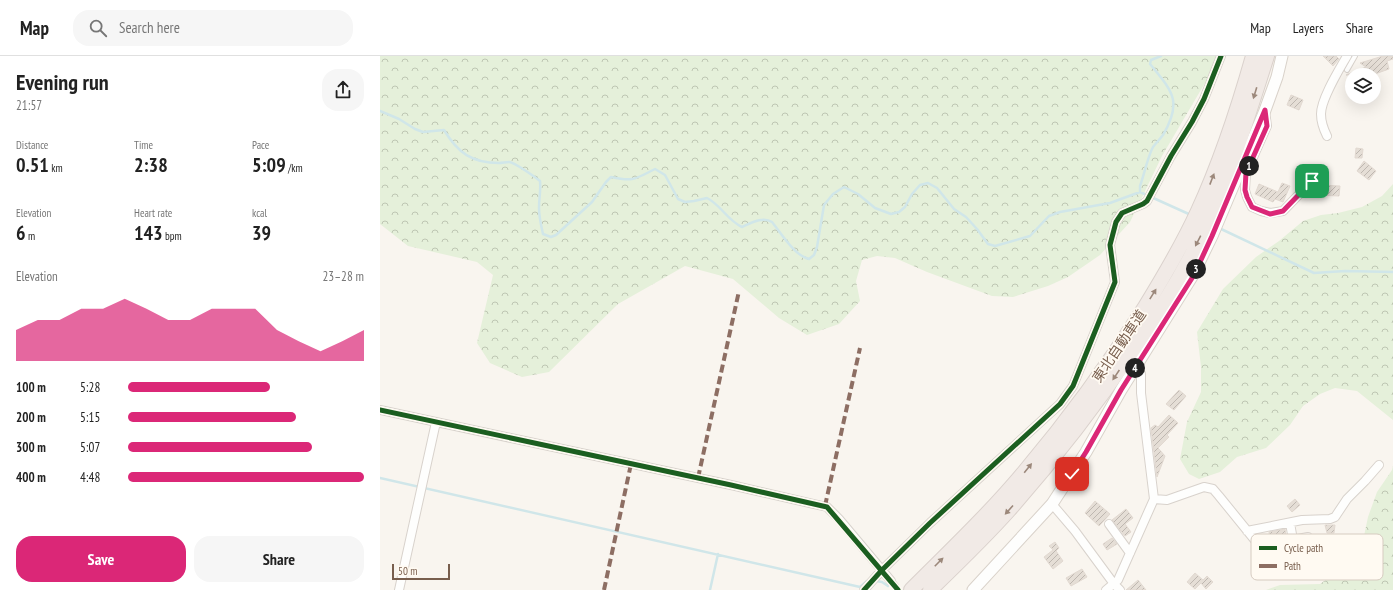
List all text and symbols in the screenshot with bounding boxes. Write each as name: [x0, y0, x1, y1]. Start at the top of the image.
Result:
search box: [73, 10, 353, 46]
text: Map: [20, 16, 49, 40]
icon: search: [87, 17, 109, 39]
text: Search here: [119, 18, 180, 37]
text: Map: [1250, 19, 1271, 37]
text: Layers: [1293, 19, 1324, 37]
text: Share: [1346, 19, 1373, 37]
text: Evening run: [16, 68, 109, 96]
map controls: [1345, 68, 1381, 104]
button: layers: [1345, 68, 1381, 104]
button: share: [322, 69, 364, 111]
one-way arrow: [1252, 88, 1258, 100]
text: 21:57: [16, 97, 42, 114]
text: Distance: [16, 138, 48, 152]
text: Time: [134, 138, 153, 152]
text: Pace: [252, 138, 269, 152]
text: 0.51: [16, 152, 49, 178]
text: 2:38: [134, 152, 168, 178]
text: 5:09: [252, 152, 286, 178]
pin: 1: [1239, 156, 1259, 176]
text: 1: [1246, 159, 1252, 173]
text: km: [49, 161, 63, 175]
text: /km: [286, 161, 303, 175]
pin: [1295, 164, 1329, 198]
icon: arrive: [1301, 170, 1323, 192]
one-way arrow: [1209, 173, 1215, 184]
text: Elevation: [16, 206, 51, 220]
text: Heart rate: [134, 206, 172, 220]
text: kcal: [252, 206, 267, 220]
text: 6: [16, 220, 26, 246]
text: 143: [134, 220, 163, 246]
text: 39: [252, 220, 271, 246]
text: m: [26, 229, 35, 243]
text: bpm: [163, 229, 182, 243]
one-way arrow: [1195, 235, 1202, 246]
pin: 3: [1186, 259, 1206, 279]
text: 3: [1193, 262, 1199, 276]
text: Elevation: [16, 268, 58, 285]
text: 23–28 m: [322, 268, 364, 285]
one-way arrow: [1149, 288, 1156, 300]
street label: 東北自動車道: [1088, 306, 1150, 386]
pin: 4: [1125, 358, 1145, 378]
text: 4: [1132, 361, 1138, 375]
one-way arrow: [1112, 370, 1120, 380]
text: 100 m: [16, 379, 46, 396]
text: 5:28: [80, 379, 100, 396]
text: 200 m: [16, 409, 46, 426]
text: 5:15: [80, 409, 100, 426]
text: 300 m: [16, 439, 46, 456]
text: 5:07: [80, 439, 100, 456]
pin: [1055, 457, 1089, 491]
one-way arrow: [1023, 462, 1032, 473]
icon: check: [1061, 463, 1083, 485]
text: 400 m: [16, 469, 46, 486]
text: 4:48: [80, 469, 100, 486]
one-way arrow: [1005, 505, 1014, 514]
legend: [1251, 534, 1383, 580]
button: Save: [16, 536, 186, 582]
button: Share: [194, 536, 364, 582]
text: Cycle path: [1284, 541, 1323, 555]
one-way arrow: [934, 557, 944, 567]
text: Path: [1284, 559, 1301, 573]
scale bar: [392, 562, 450, 581]
text: 50 m: [398, 564, 417, 578]

